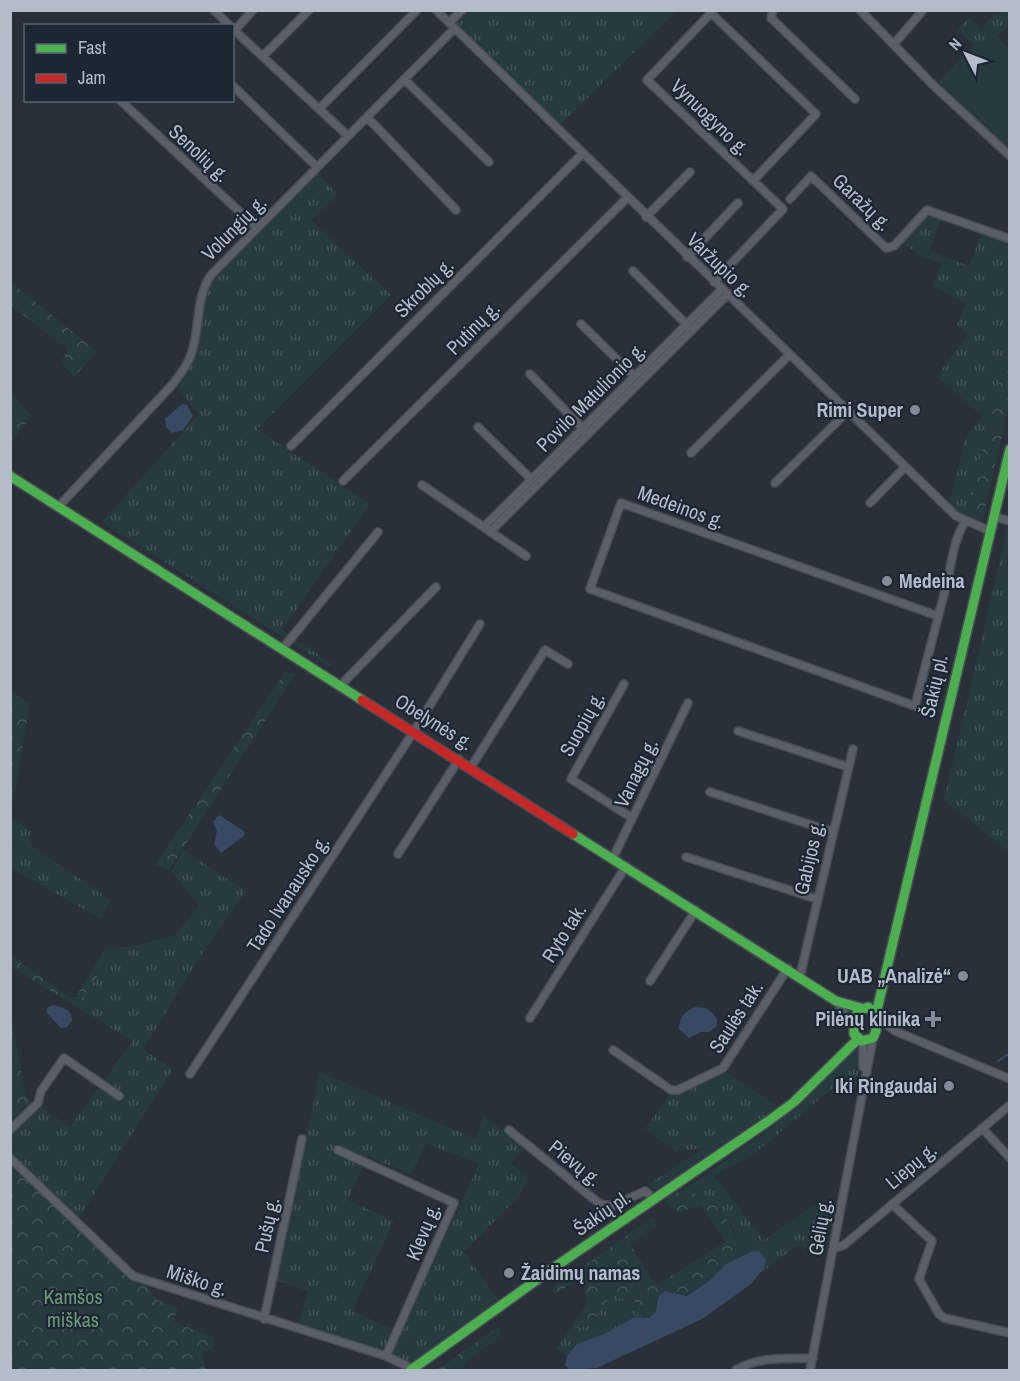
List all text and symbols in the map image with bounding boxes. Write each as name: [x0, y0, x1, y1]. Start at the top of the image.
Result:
legend: [24, 24, 234, 102]
north arrow: [936, 24, 996, 84]
text: N: [944, 33, 966, 55]
text: Fast: [78, 35, 106, 60]
text: Jam: [78, 65, 106, 90]
street label: Vynuogyno g.: [665, 72, 756, 161]
street label: Senolių g.: [163, 118, 236, 188]
street label: Garažų g.: [827, 167, 898, 236]
street label: Volungių g.: [195, 189, 272, 266]
street label: Varžupio g.: [681, 226, 759, 303]
street label: Skroblų g.: [388, 252, 459, 323]
street label: Putinų g.: [440, 295, 505, 360]
street label: Povilo Matulionio g.: [530, 336, 651, 457]
place label: Rimi Super: [816, 396, 904, 423]
marker: Rimi Super: [908, 403, 922, 417]
street label: Medeinos g.: [634, 478, 728, 535]
place label: Medeina: [899, 567, 965, 594]
marker: Medeina: [880, 574, 894, 588]
street label: Šakių pl.: [913, 652, 954, 720]
street label: Suopių g.: [553, 686, 610, 761]
street label: Obelynės g.: [390, 687, 479, 756]
street label: Vanagų g.: [607, 734, 664, 812]
street label: Gabijos g.: [787, 818, 830, 897]
street label: Tado Ivanausko g.: [240, 830, 335, 957]
street label: Ryto tak.: [535, 898, 592, 967]
place label: UAB „Analizė“: [837, 962, 951, 989]
marker: UAB „Analizė“: [956, 969, 970, 983]
street label: Saulės tak.: [702, 975, 769, 1058]
place label: Pilėnų klinika: [815, 1005, 920, 1032]
marker: Pilėnų klinika: [924, 1010, 942, 1028]
place label: Iki Ringaudai: [835, 1072, 937, 1099]
marker: Iki Ringaudai: [942, 1079, 956, 1093]
street label: Pievų g.: [543, 1133, 607, 1192]
street label: Liepų g.: [879, 1136, 942, 1195]
street label: Šakių pl.: [568, 1184, 636, 1242]
street label: Pušų g.: [248, 1195, 285, 1255]
street label: Gėlių g.: [801, 1196, 838, 1258]
street label: Klevų g.: [399, 1199, 446, 1264]
street label: Miško g.: [164, 1257, 231, 1302]
place label: Žaidimų namas: [521, 1259, 640, 1286]
marker: Žaidimų namas: [502, 1266, 516, 1280]
park label: Kamšos miškas: [43, 1283, 103, 1333]

